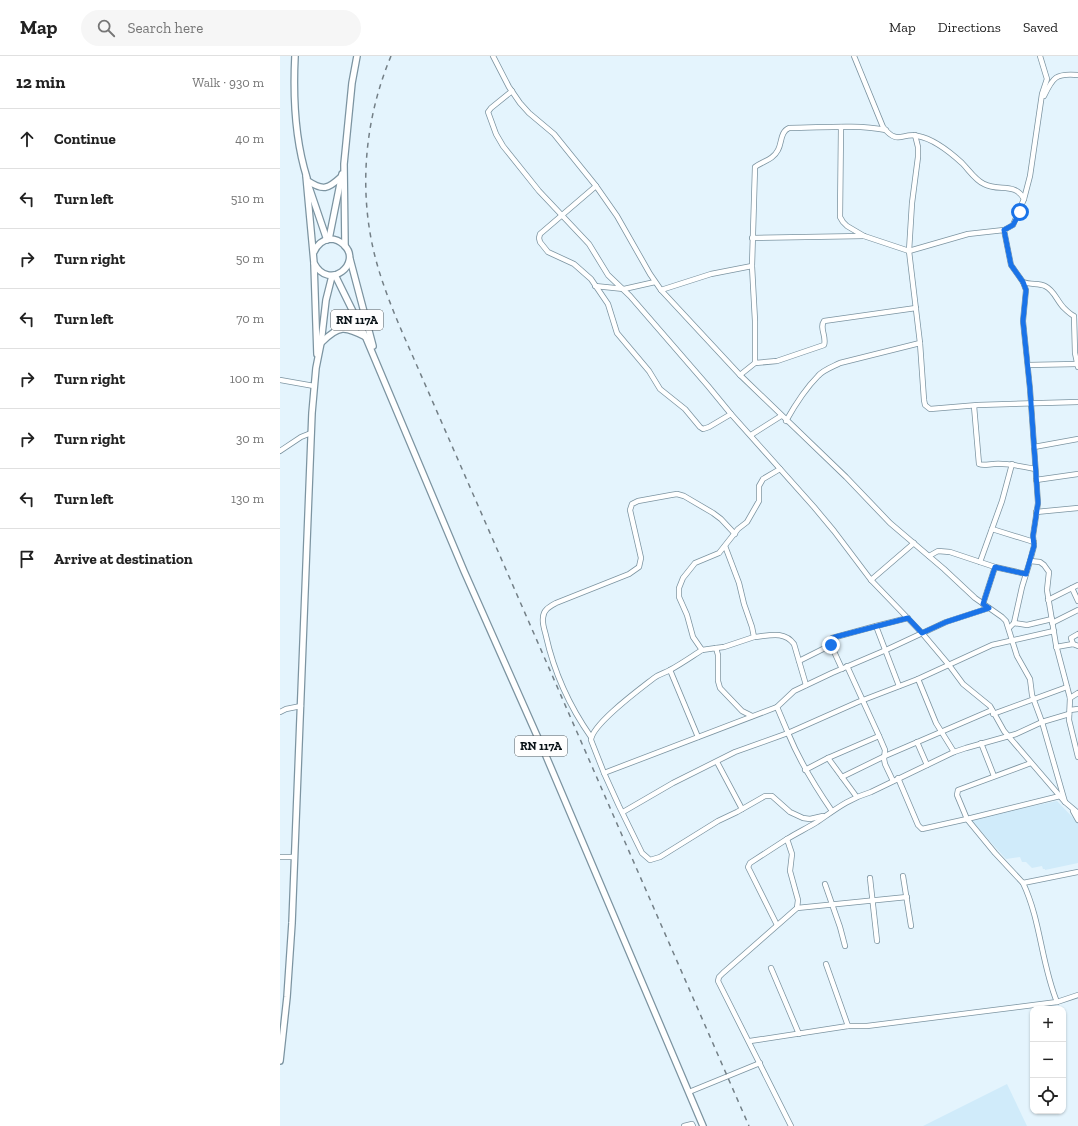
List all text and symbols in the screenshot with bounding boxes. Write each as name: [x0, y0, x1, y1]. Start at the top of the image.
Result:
search box: [81, 10, 361, 46]
text: Map: [20, 16, 57, 39]
icon: search: [95, 17, 117, 39]
text: Search here: [127, 19, 203, 37]
text: Map: [889, 19, 916, 36]
text: Directions: [938, 19, 1001, 36]
text: Saved: [1023, 19, 1058, 36]
text: 12 min: [16, 72, 65, 92]
text: Walk · 930 m: [192, 75, 264, 90]
icon: ahead: [16, 128, 38, 150]
text: Continue: [54, 130, 116, 148]
text: 40 m: [235, 131, 264, 146]
icon: left: [16, 188, 38, 210]
text: Turn left: [54, 190, 114, 208]
text: 510 m: [231, 191, 264, 206]
route start: [1011, 203, 1029, 221]
icon: right: [16, 248, 38, 270]
text: Turn right: [54, 250, 125, 268]
text: 50 m: [236, 251, 264, 266]
icon: left: [16, 308, 38, 330]
text: Turn left: [54, 310, 114, 328]
road number: RN 117A: [331, 310, 383, 330]
text: 70 m: [236, 311, 264, 326]
icon: right: [16, 368, 38, 390]
text: Turn right: [54, 370, 125, 388]
text: 100 m: [230, 371, 264, 386]
icon: right: [16, 428, 38, 450]
text: Turn right: [54, 430, 125, 448]
text: 30 m: [236, 431, 264, 446]
icon: left: [16, 488, 38, 510]
text: Turn left: [54, 490, 114, 508]
text: 130 m: [231, 491, 264, 506]
icon: arrive: [16, 548, 38, 570]
text: Arrive at destination: [54, 550, 193, 568]
route end: [822, 636, 840, 654]
road number: RN 117A: [515, 736, 567, 756]
map controls: [1030, 1006, 1066, 1114]
button: +: [1030, 1006, 1066, 1042]
button: −: [1030, 1042, 1066, 1078]
button: locate: [1030, 1078, 1066, 1114]

